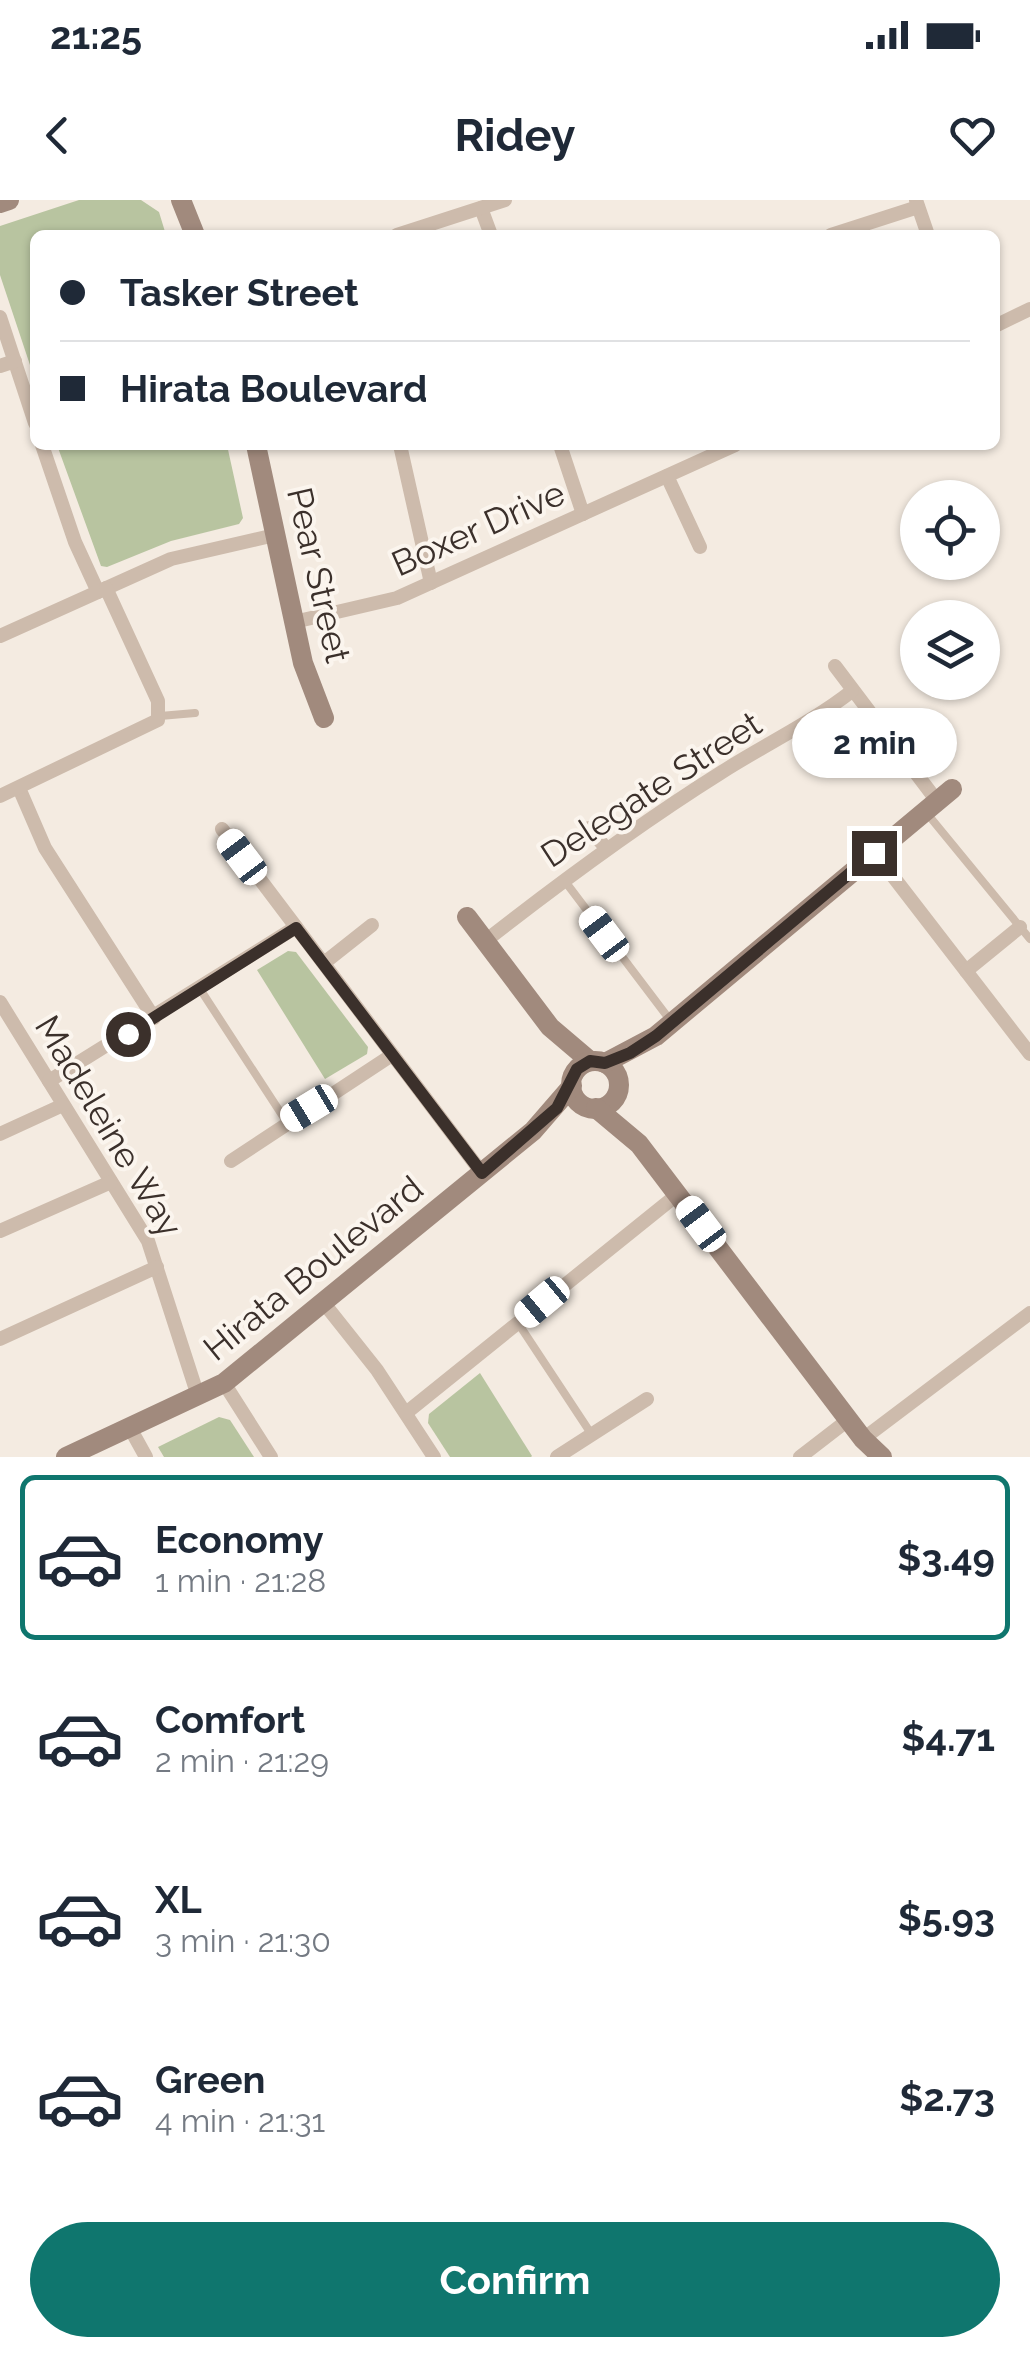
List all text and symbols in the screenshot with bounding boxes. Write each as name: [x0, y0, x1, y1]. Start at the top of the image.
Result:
text: 21:25: [50, 13, 142, 58]
icon: back: [30, 108, 85, 163]
icon: heart: [945, 108, 1000, 163]
text: Ridey: [454, 109, 576, 162]
text: Tasker Street: [120, 270, 359, 315]
text: Hirata Boulevard: [120, 366, 428, 411]
street label: Boxer Drive: [385, 472, 571, 584]
map controls: [900, 480, 1000, 700]
button: locate: [900, 480, 1000, 580]
street label: Pear Street: [279, 483, 359, 667]
button: layers: [900, 600, 1000, 700]
street label: Delegate Street: [533, 702, 769, 875]
callout: 2 min: [792, 708, 956, 778]
text: 2 min: [833, 724, 916, 761]
car: [212, 824, 272, 890]
route end: [852, 831, 897, 876]
car: [574, 901, 634, 967]
street label: Madeleine Way: [27, 1008, 191, 1244]
route start: [106, 1012, 151, 1057]
car: [276, 1080, 342, 1136]
street label: Hirata Boulevard: [195, 1167, 431, 1369]
car: [671, 1191, 731, 1257]
car: [509, 1271, 575, 1333]
icon: car: [35, 1513, 125, 1603]
text: Economy: [155, 1517, 324, 1562]
text: $3.49: [897, 1535, 995, 1580]
text: 1 min · 21:28: [155, 1562, 326, 1599]
icon: car: [35, 1693, 125, 1783]
text: Comfort: [155, 1697, 305, 1742]
text: $4.71: [901, 1715, 995, 1760]
text: 2 min · 21:29: [155, 1742, 329, 1779]
icon: car: [35, 1873, 125, 1963]
text: XL: [155, 1877, 202, 1922]
text: $5.93: [898, 1895, 995, 1940]
text: 3 min · 21:30: [155, 1922, 331, 1959]
icon: car: [35, 2053, 125, 2143]
text: Green: [155, 2057, 265, 2102]
text: $2.73: [899, 2075, 995, 2120]
text: 4 min · 21:31: [155, 2102, 325, 2139]
button: Confirm: [30, 2222, 1000, 2337]

